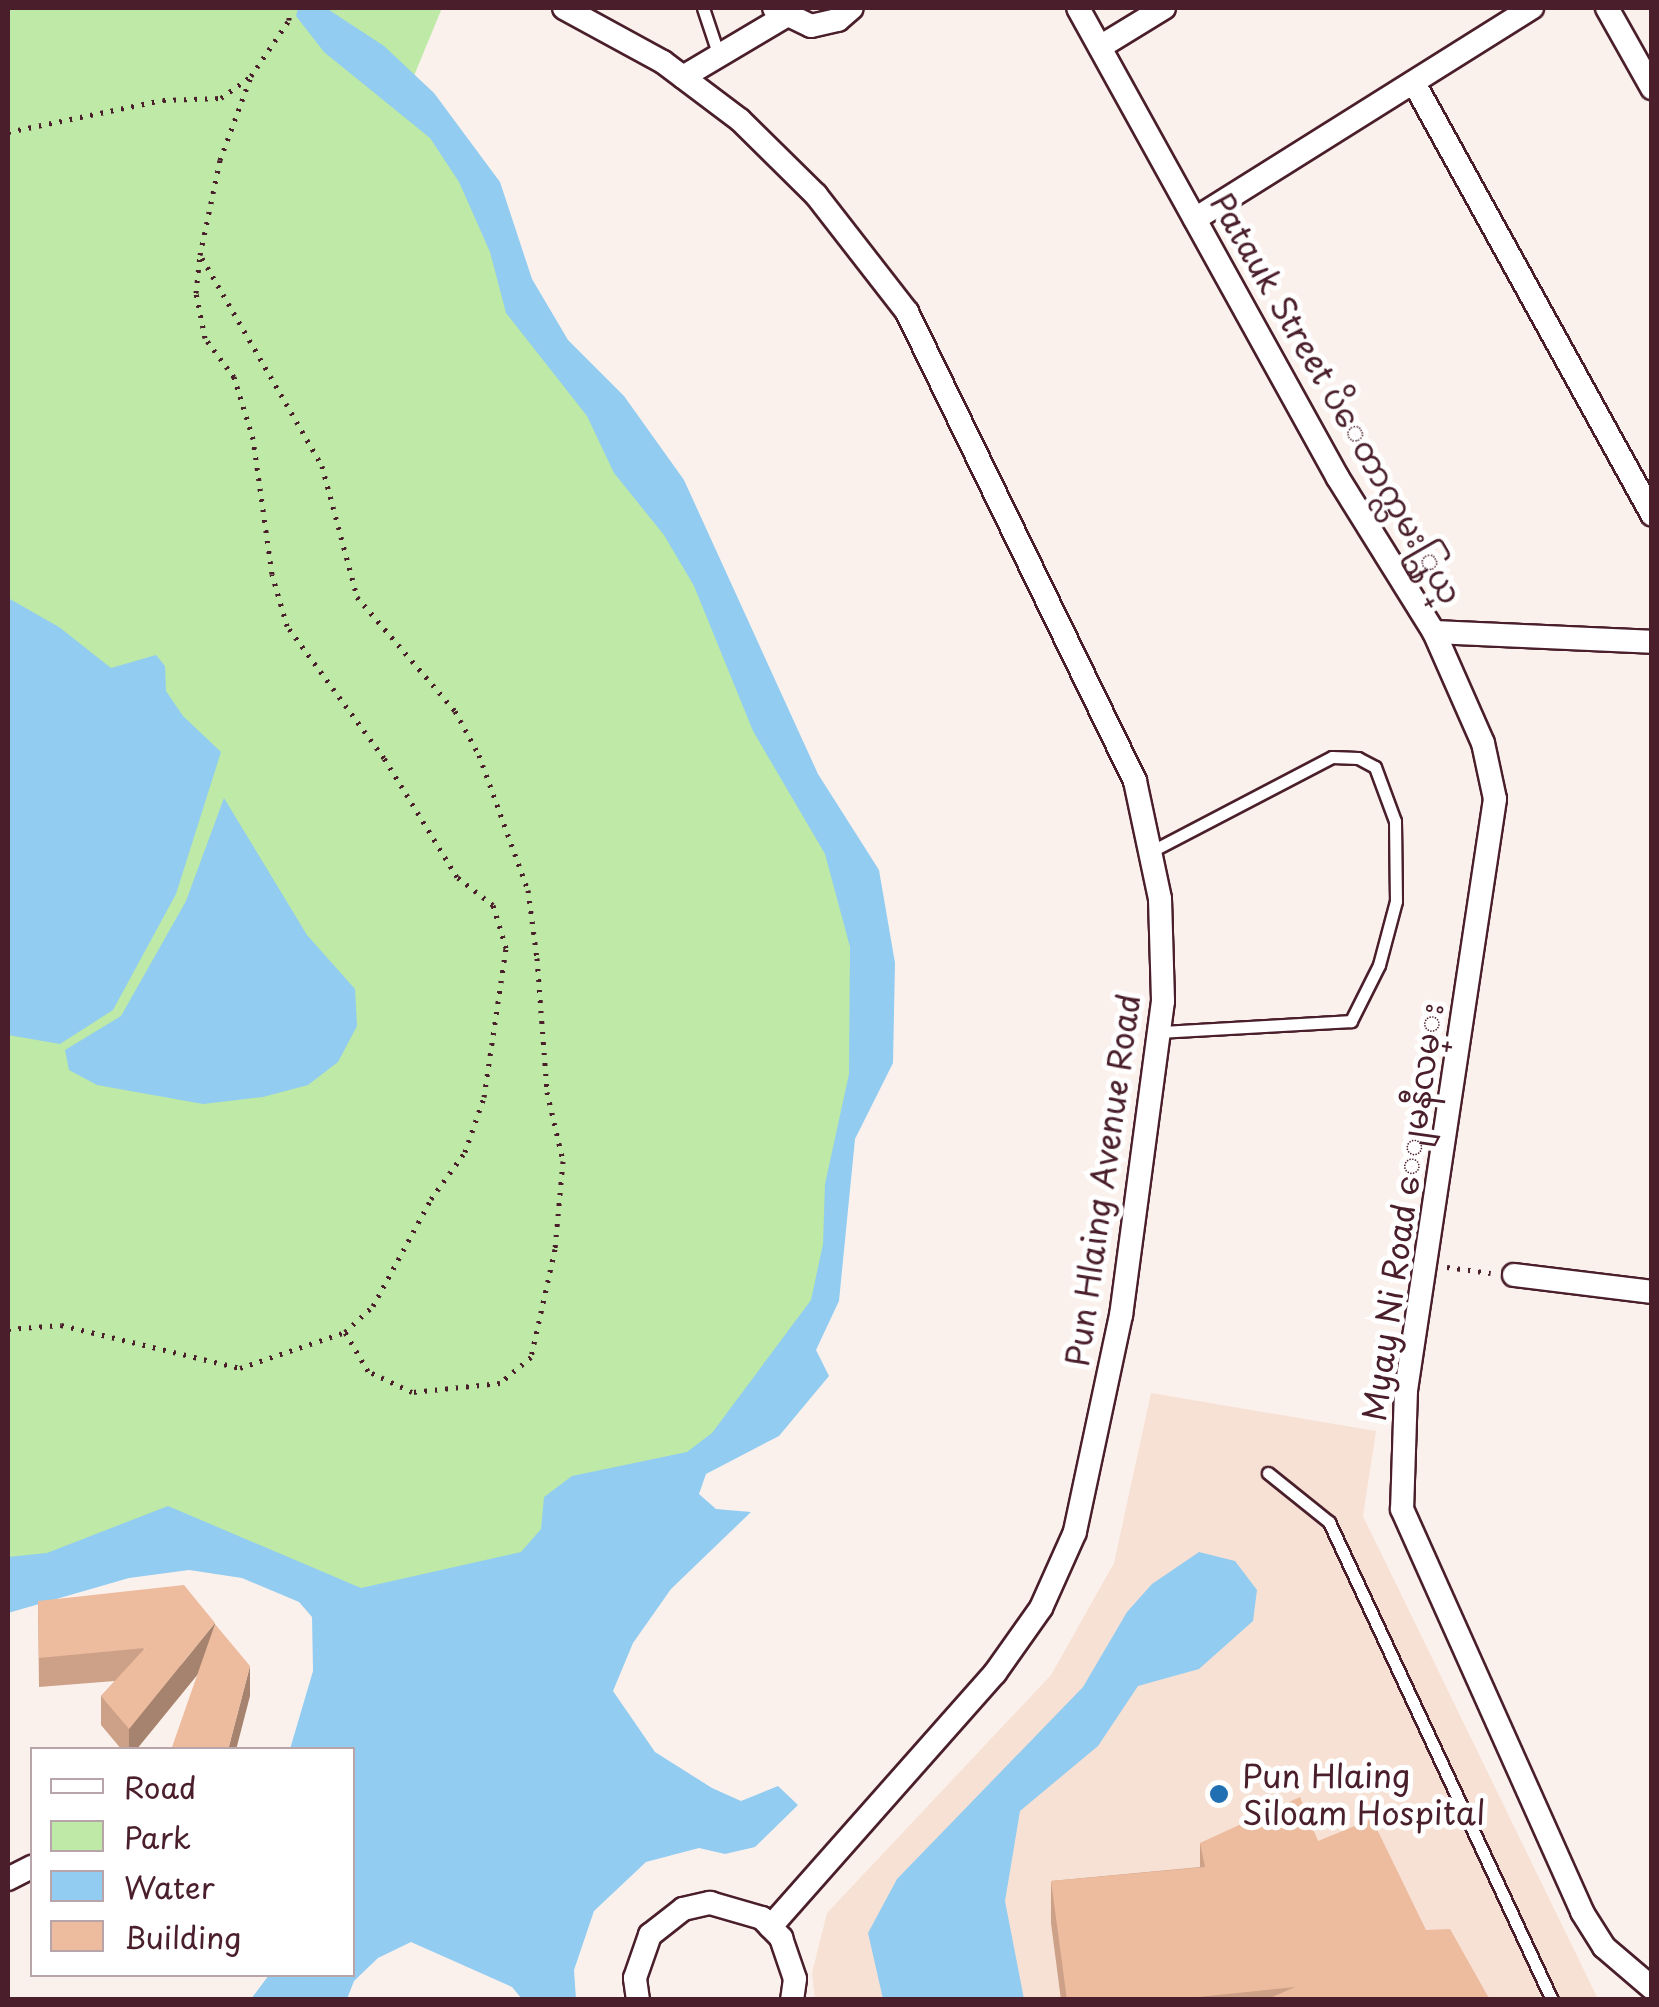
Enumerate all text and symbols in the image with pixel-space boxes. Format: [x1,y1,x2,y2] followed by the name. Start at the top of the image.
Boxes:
[1203,185,1471,611] street label: Patauk Street ပိေတာက္လမး္သြယ္
[1057,992,1147,1368] street label: Pun Hlaing Avenue Road
[1354,1000,1450,1424] street label: Myay Ni Road ေျမနီလမ္း
[30,1747,355,1977] legend
[1242,1757,1485,1832] place label: Pun Hlaing Siloam Hospital
[124,1764,197,1809] text: Road
[1206,1781,1232,1807] marker: Pun Hlaing Siloam Hospital
[124,1814,191,1859] text: Park
[124,1864,215,1909] text: Water
[124,1914,241,1959] text: Building

